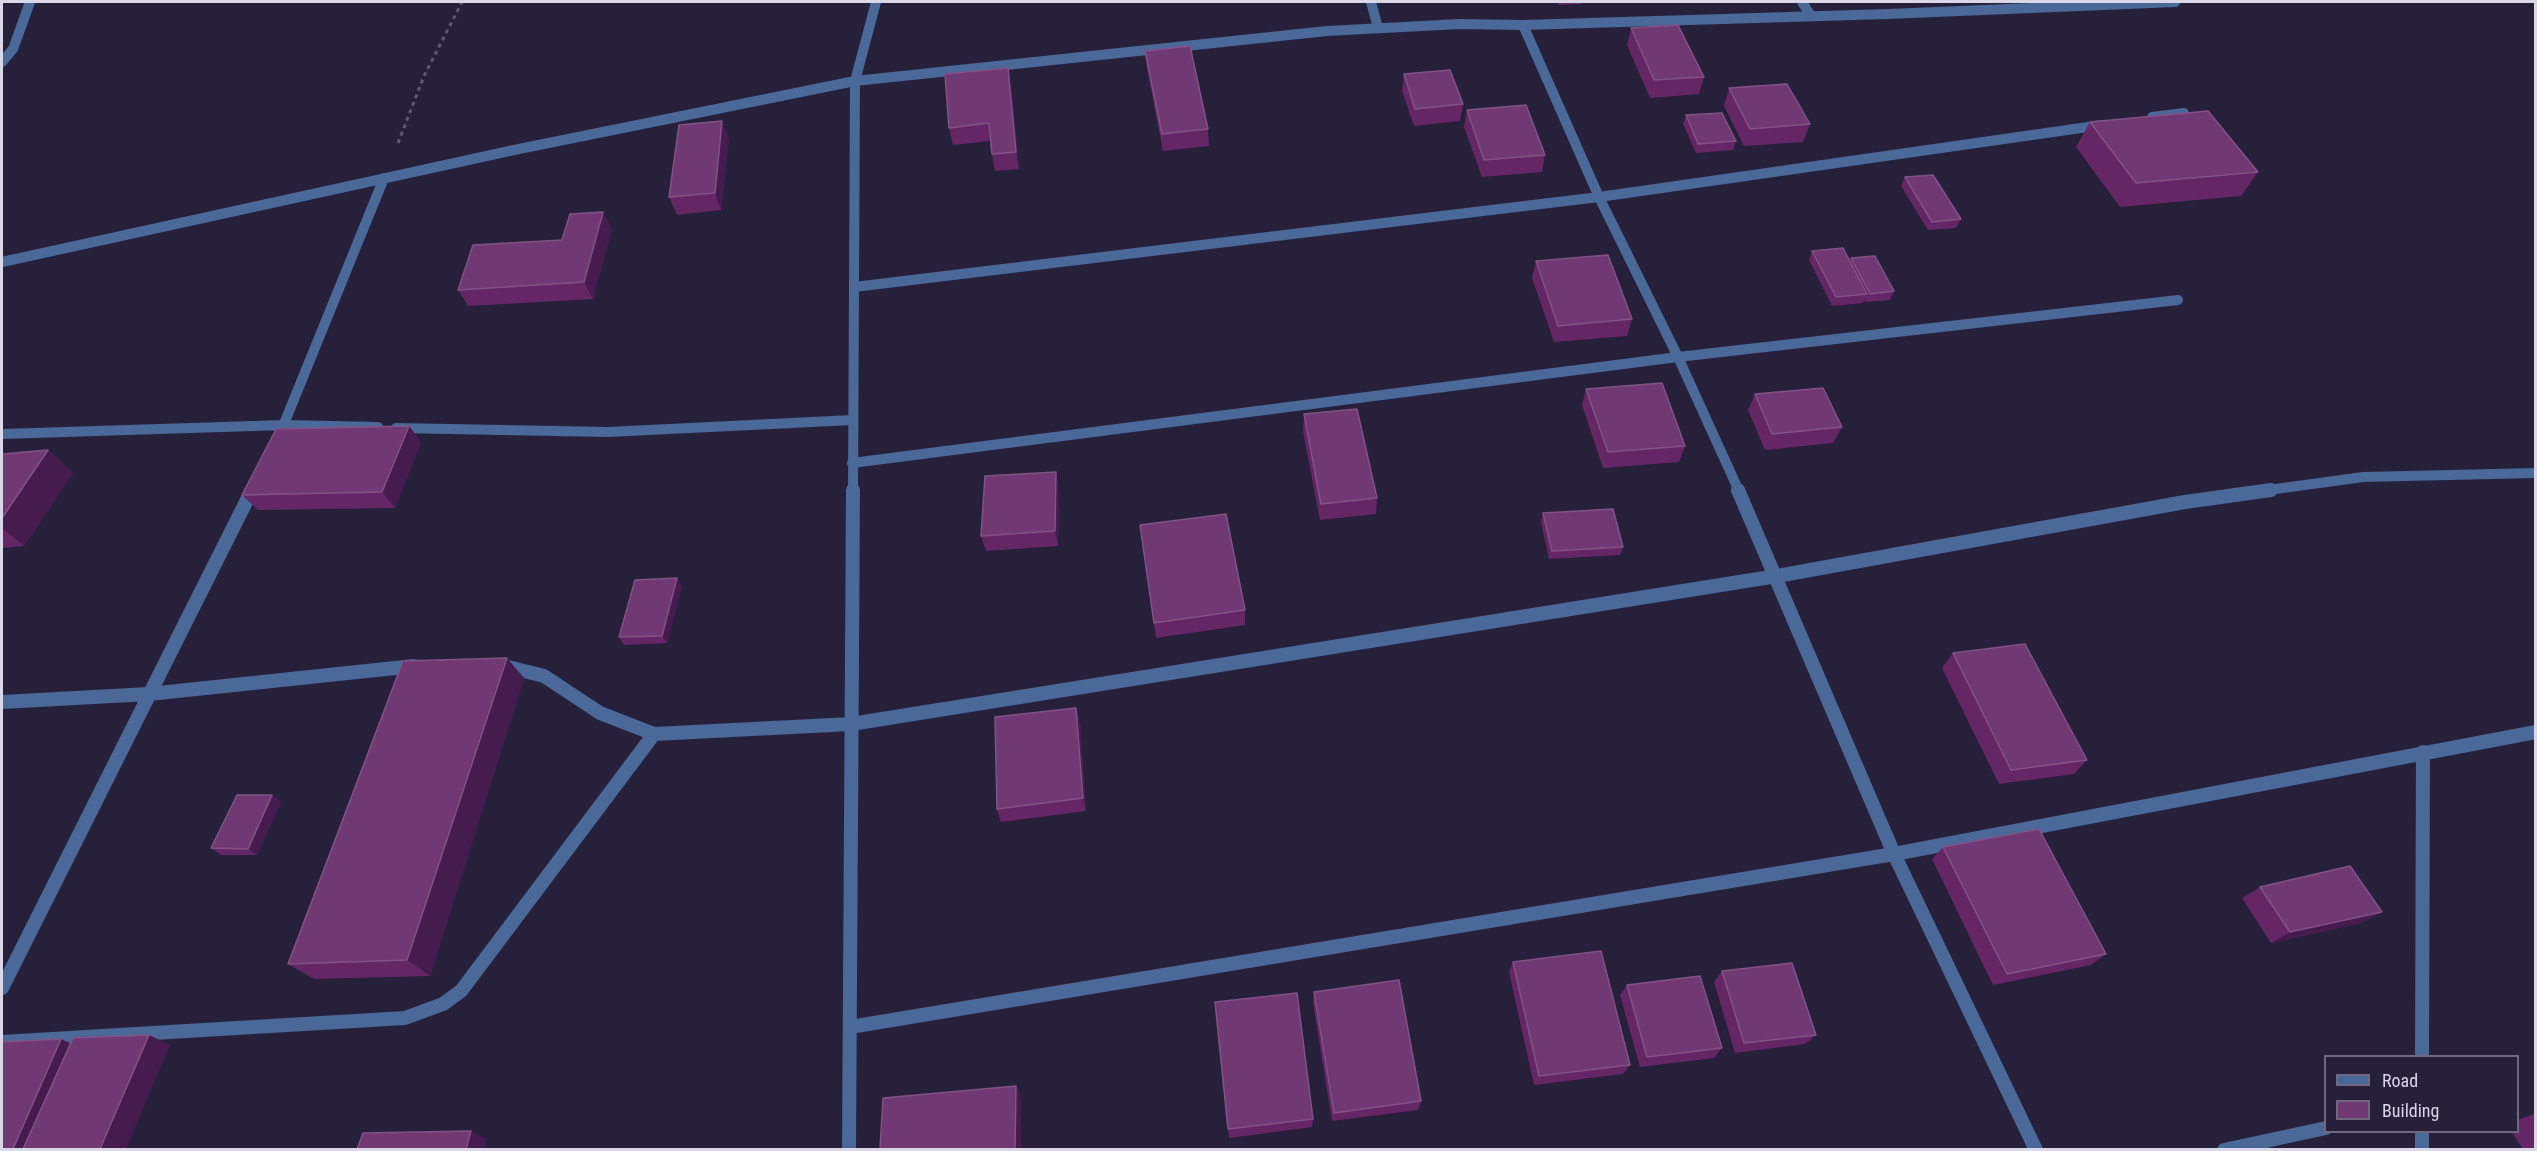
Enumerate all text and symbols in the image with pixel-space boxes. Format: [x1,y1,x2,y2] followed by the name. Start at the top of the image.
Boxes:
[2324,1055,2519,1133] legend
[2382,1070,2418,1091] text: Road
[2382,1100,2439,1121] text: Building

